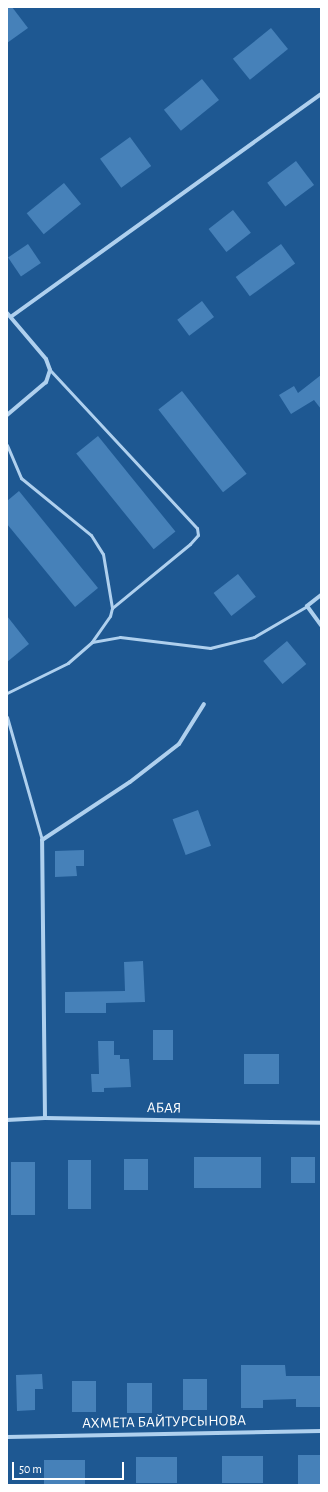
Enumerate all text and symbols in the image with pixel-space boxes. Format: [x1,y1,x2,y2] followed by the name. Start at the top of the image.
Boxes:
[147,1099,181,1117] street label: АБАЯ
[82,1412,246,1432] street label: АХМЕТА БАЙТУРСЫНОВА
[14,1454,126,1480] scale bar
[19,1463,42,1475] text: 50 m

